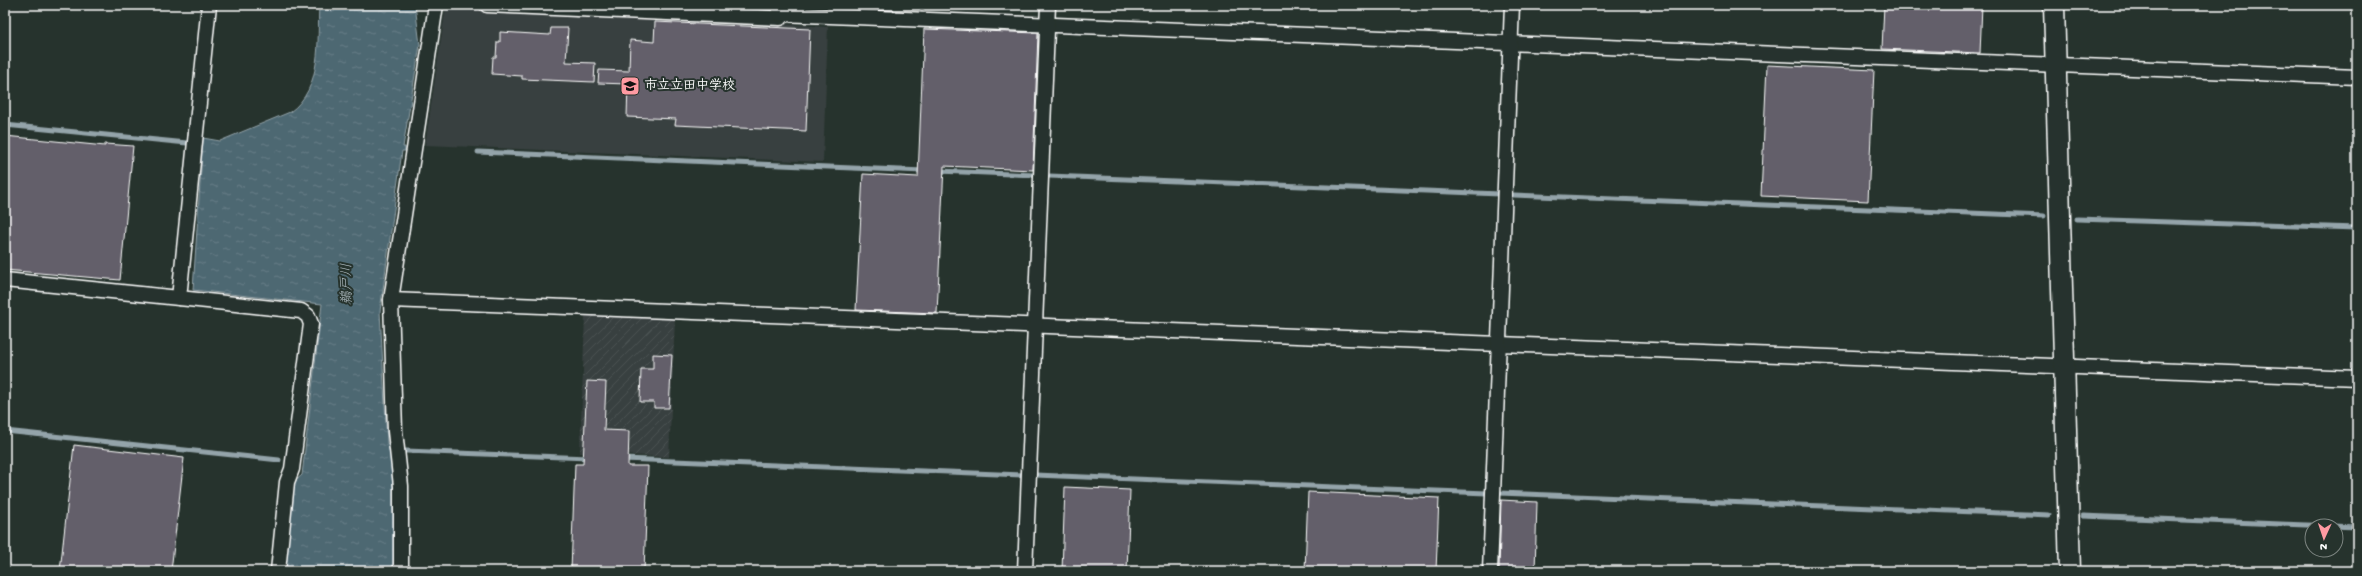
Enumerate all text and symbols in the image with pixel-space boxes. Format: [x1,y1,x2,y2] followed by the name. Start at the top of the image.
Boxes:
[619,75,641,97] school or university icon: 市立立田中学校
[644,78,735,94] place label: 市立立田中学校
[338,263,357,305] water label: 鵜戸川
[2304,518,2344,558] north arrow
[2320,540,2327,552] text: N

